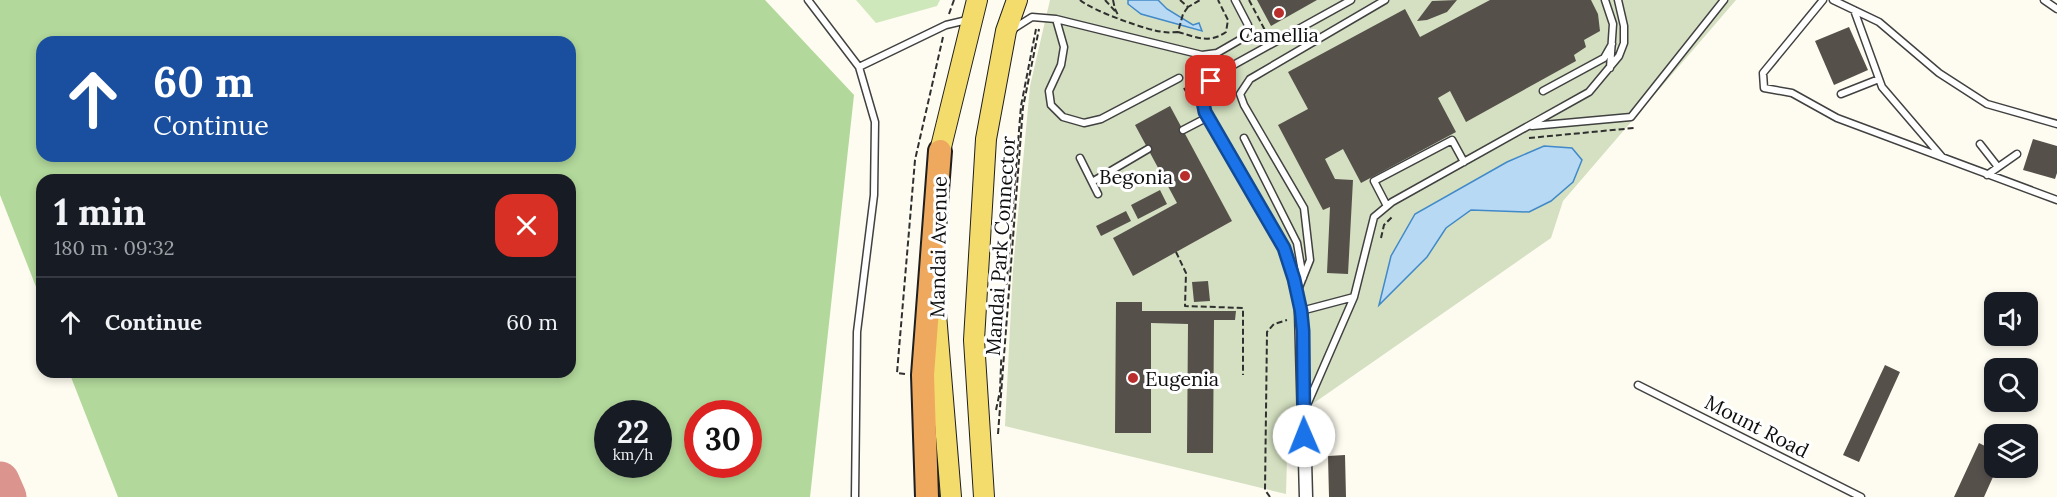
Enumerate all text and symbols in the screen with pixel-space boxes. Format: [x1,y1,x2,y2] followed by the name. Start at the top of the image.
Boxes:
[1272,6,1286,20] marker: Camellia
[1239,22,1319,47] place label: Camellia
[153,55,254,109] text: 60 m
[1185,55,1236,106] pin
[54,60,132,138] icon: ahead
[1194,64,1227,97] icon: arrive
[153,108,269,142] text: Continue
[980,135,1020,357] street label: Mandai Park Connector
[1099,164,1173,189] place label: Begonia
[1178,169,1192,183] marker: Begonia
[924,176,952,318] street label: Mandai Avenue
[54,189,146,235] text: 1 min
[495,194,558,257] button: close
[54,235,174,260] text: 180 m · 09:32
[1984,292,2038,478] map controls
[1984,292,2038,346] button: sound
[54,306,87,339] icon: ahead
[105,308,202,336] text: Continue
[506,308,558,336] text: 60 m
[1984,358,2038,412] button: search
[1145,366,1219,391] place label: Eugenia
[1126,371,1140,385] marker: Eugenia
[1701,389,1813,463] street label: Mount Road
[684,400,762,478] speed limit sign: 30
[1272,404,1336,468] position arrow
[617,413,649,451] text: 22
[1984,424,2038,478] button: layers
[613,445,653,464] text: km/h

